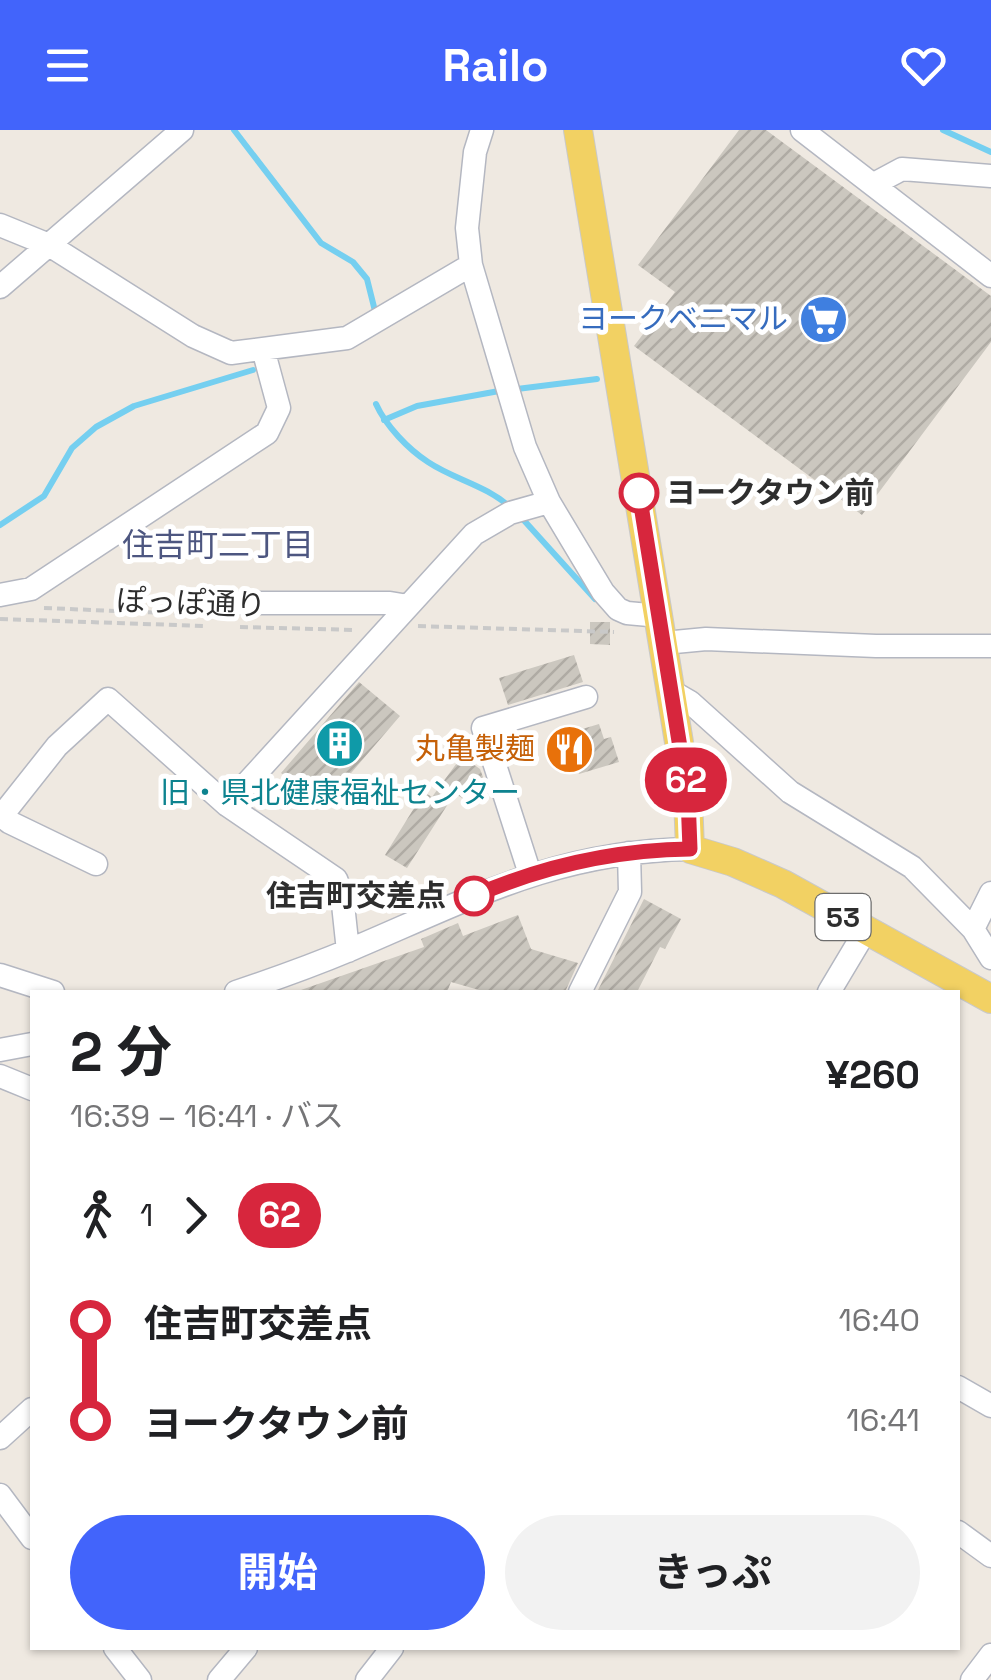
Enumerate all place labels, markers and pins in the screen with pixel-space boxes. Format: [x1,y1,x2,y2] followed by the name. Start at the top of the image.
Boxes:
[797,293,849,345] supermarket icon: ヨークベニマル
[578,299,788,338] place label: ヨークベニマル
[666,473,875,512] place label: ヨークタウン前
[620,474,658,512] marker: ヨークタウン前
[314,718,366,770] building icon: 旧・県北健康福祉センター
[544,723,596,775] restaurant icon: 丸亀製麺
[415,729,535,768] place label: 丸亀製麺
[160,773,520,812] place label: 旧・県北健康福祉センター
[266,876,446,915] place label: 住吉町交差点
[455,877,493,915] marker: 住吉町交差点

